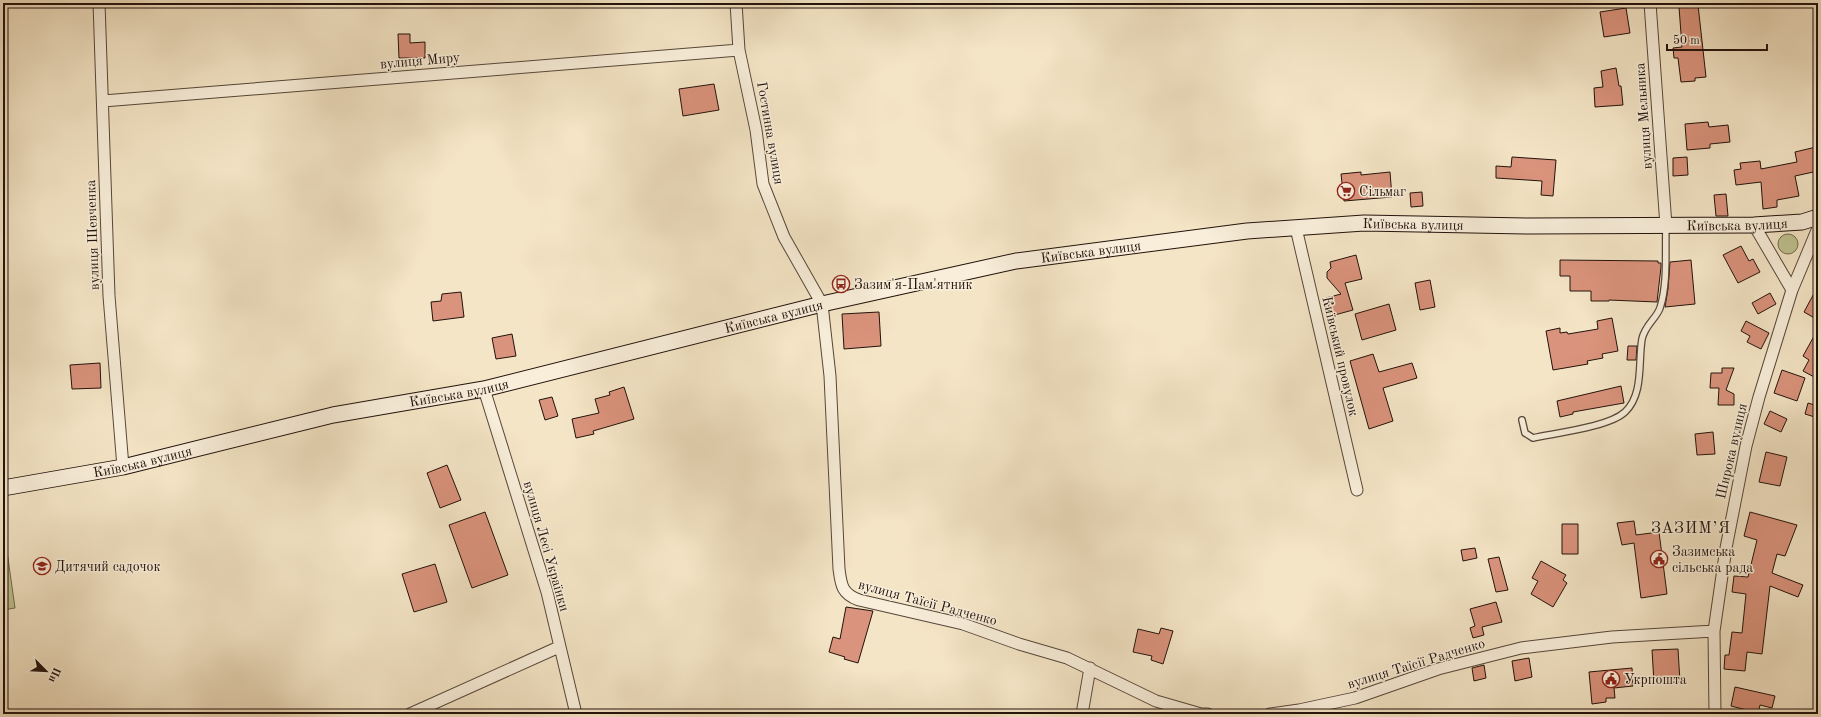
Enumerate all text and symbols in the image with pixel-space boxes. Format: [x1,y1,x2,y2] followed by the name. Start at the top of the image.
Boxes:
[1667,26,1767,52] scale bar
[1673,34,1700,47] text: 50 m
[379,50,461,71] street label: вулиця Миру
[1633,62,1655,170] street label: вулиця Мельника
[754,81,786,186] street label: Гостинна вулиця
[84,179,102,290] street label: вулиця Шевченка
[1336,181,1356,201] supermarket icon: Сільмаг
[1359,185,1406,199] place label: Сільмаг
[1362,217,1464,233] street label: Київська вулиця
[1687,217,1788,233] street label: Київська вулиця
[1040,239,1142,266] street label: Київська вулиця
[831,274,851,294] bus stop icon: Зазим'я-Пам'ятник
[854,278,973,292] place label: Зазим'я-Пам'ятник
[1319,295,1361,418] street label: Київський провулок
[723,298,825,336] street label: Київська вулиця
[408,377,510,410] street label: Київська вулиця
[1714,402,1750,501] street label: Широка вулиця
[92,444,194,480] street label: Київська вулиця
[521,480,571,613] street label: вулиця Лесі Українки
[1651,521,1731,537] district label: ЗАЗИМ’Я
[1672,545,1753,575] place label: Зазимська сільська рада
[1649,549,1669,569] public building icon: Зазимська сільська рада
[32,556,52,576] school or university icon: Дитячий садочок
[55,560,161,574] place label: Дитячий садочок
[857,578,999,628] street label: вулиця Таїсії Радченко
[1346,636,1487,692] street label: вулиця Таїсії Радченко
[26,651,66,691] north arrow
[46,665,62,684] text: Пн
[1601,669,1621,689] public building icon: Укрпошта
[1624,673,1687,687] place label: Укрпошта

